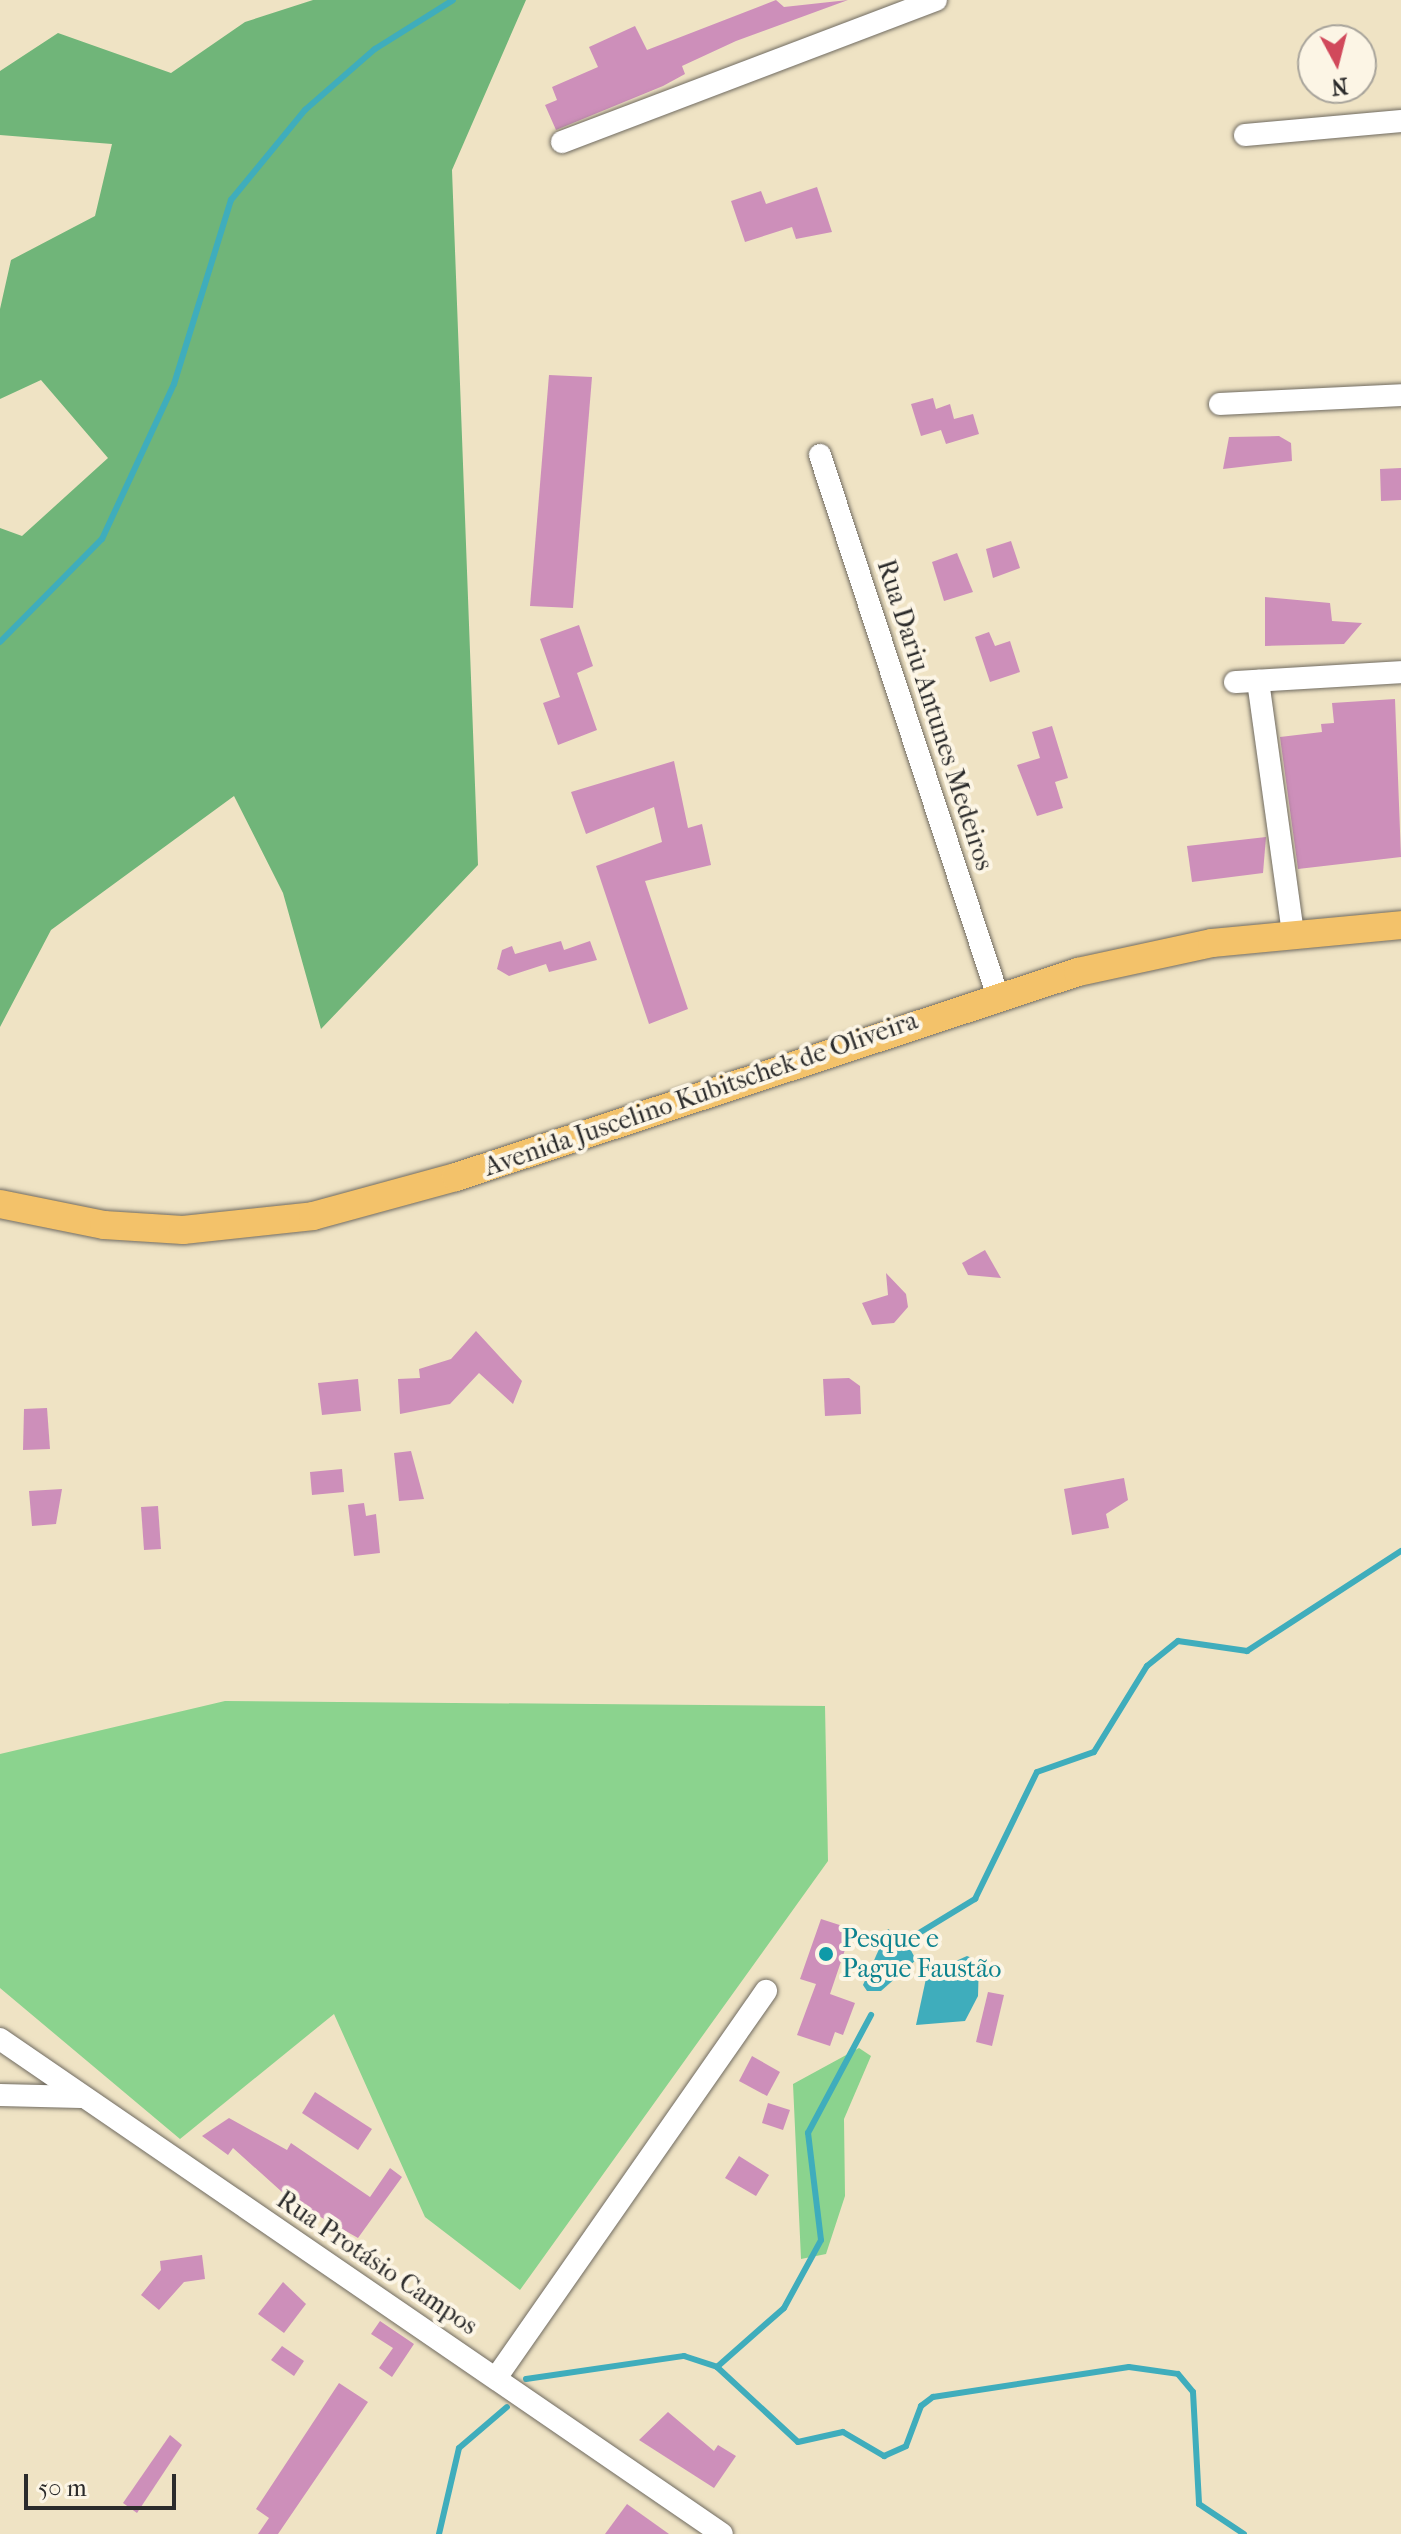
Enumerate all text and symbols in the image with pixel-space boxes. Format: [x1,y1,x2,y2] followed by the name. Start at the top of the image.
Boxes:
[1297,24,1377,104] north arrow
[1330,72,1350,100] text: N
[870,556,1000,874] street label: Rua Dariu Antunes Medeiros
[480,1005,922,1183] street label: Avenida Juscelino Kubitschek de Oliveira
[842,1923,1001,1984] place label: Pesque e Pague Faustão
[817,1945,835,1963] marker: Pesque e Pague Faustão
[271,2184,483,2342] street label: Rua Protásio Campos
[28,2458,180,2508] scale bar
[38,2474,87,2502] text: 50 m

